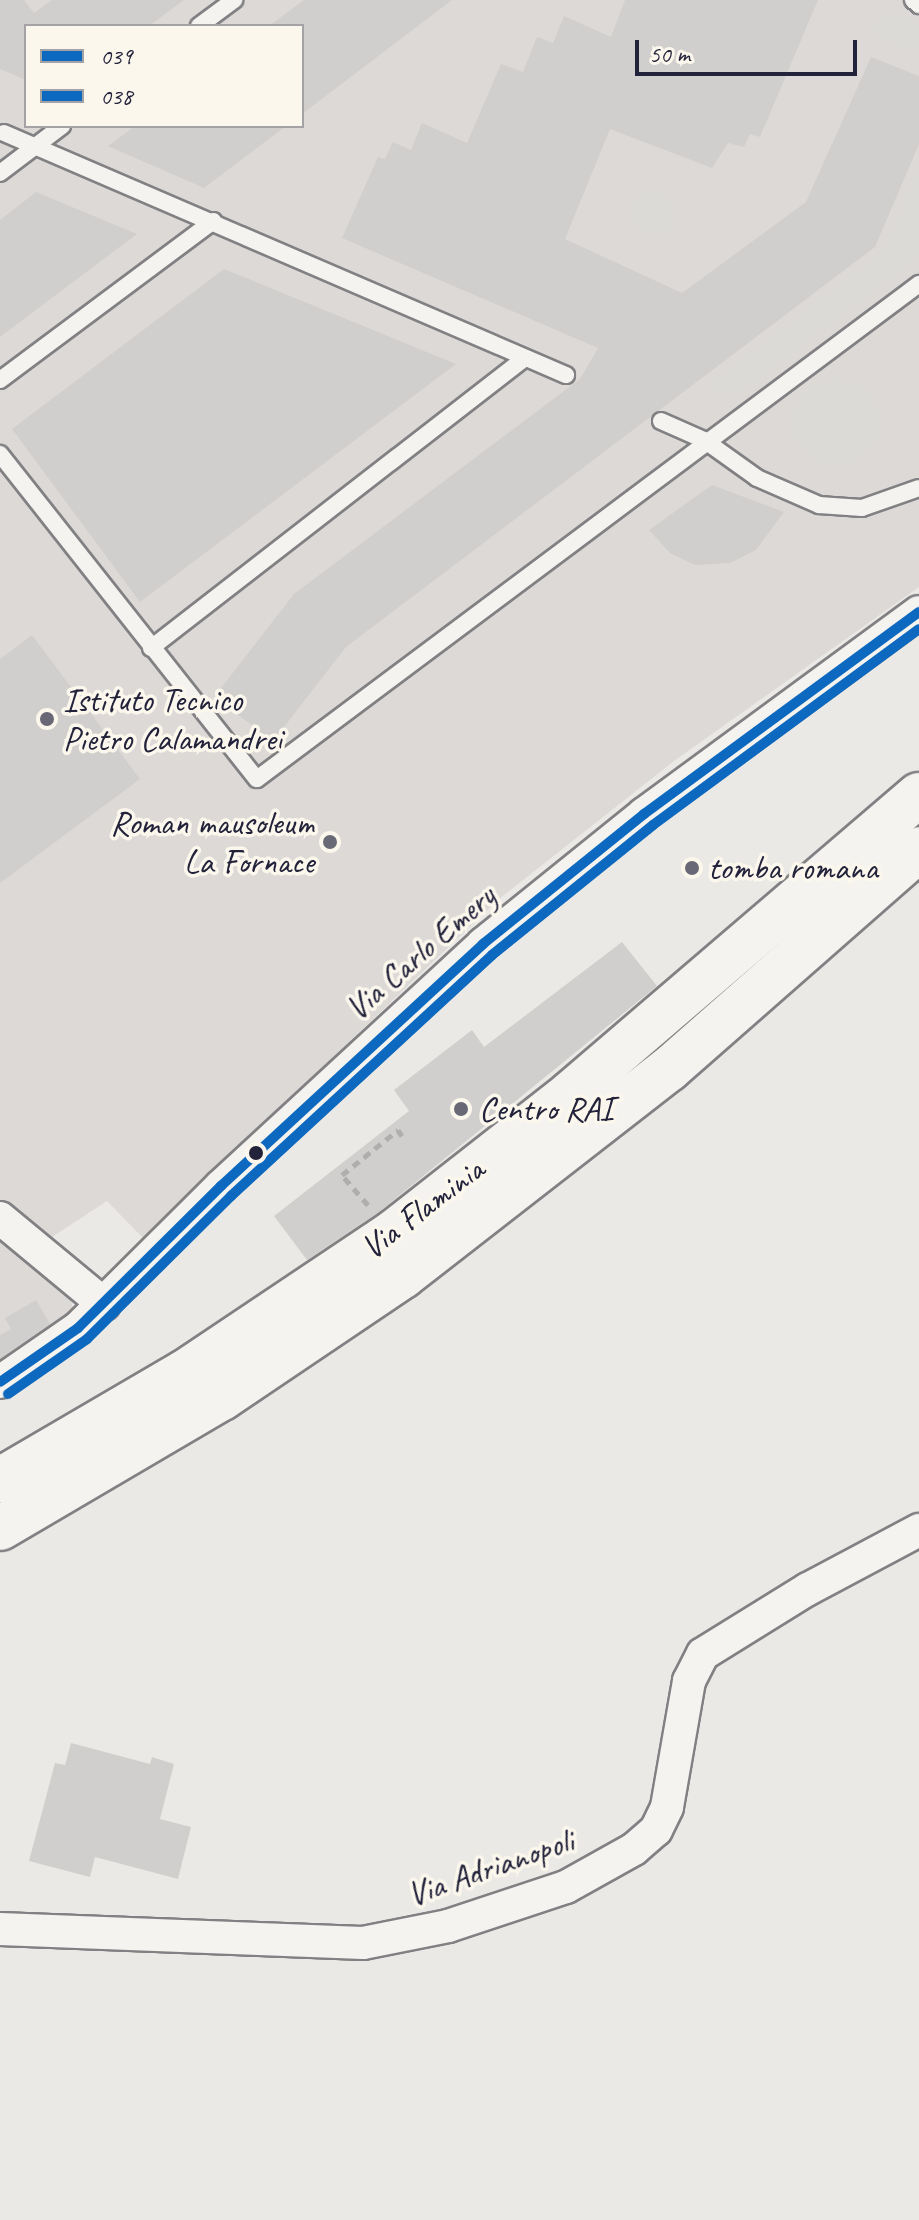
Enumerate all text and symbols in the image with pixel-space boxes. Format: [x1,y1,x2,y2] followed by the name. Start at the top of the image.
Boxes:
[24,24,304,128] legend
[639,24,861,74] scale bar
[649,39,690,69] text: 50 m
[100,41,132,71] text: 039
[100,81,132,111] text: 038
[63,679,284,758] place label: Istituto Tecnico Pietro Calamandrei
[38,710,56,728] marker: Istituto Tecnico Pietro Calamandrei
[109,802,314,882] place label: Roman mausoleum La Fornace
[321,833,339,851] marker: Roman mausoleum La Fornace
[708,848,877,888] place label: tomba romana
[683,859,701,877] marker: tomba romana
[336,876,504,1028] street label: Via Carlo Emery
[479,1089,613,1129] place label: Centro RAI
[450,1098,472,1120] marker: Centro RAI
[248,1145,264,1161] unlabelled marker
[352,1148,492,1268] street label: Via Flaminia
[402,1820,578,1914] street label: Via Adrianopoli

